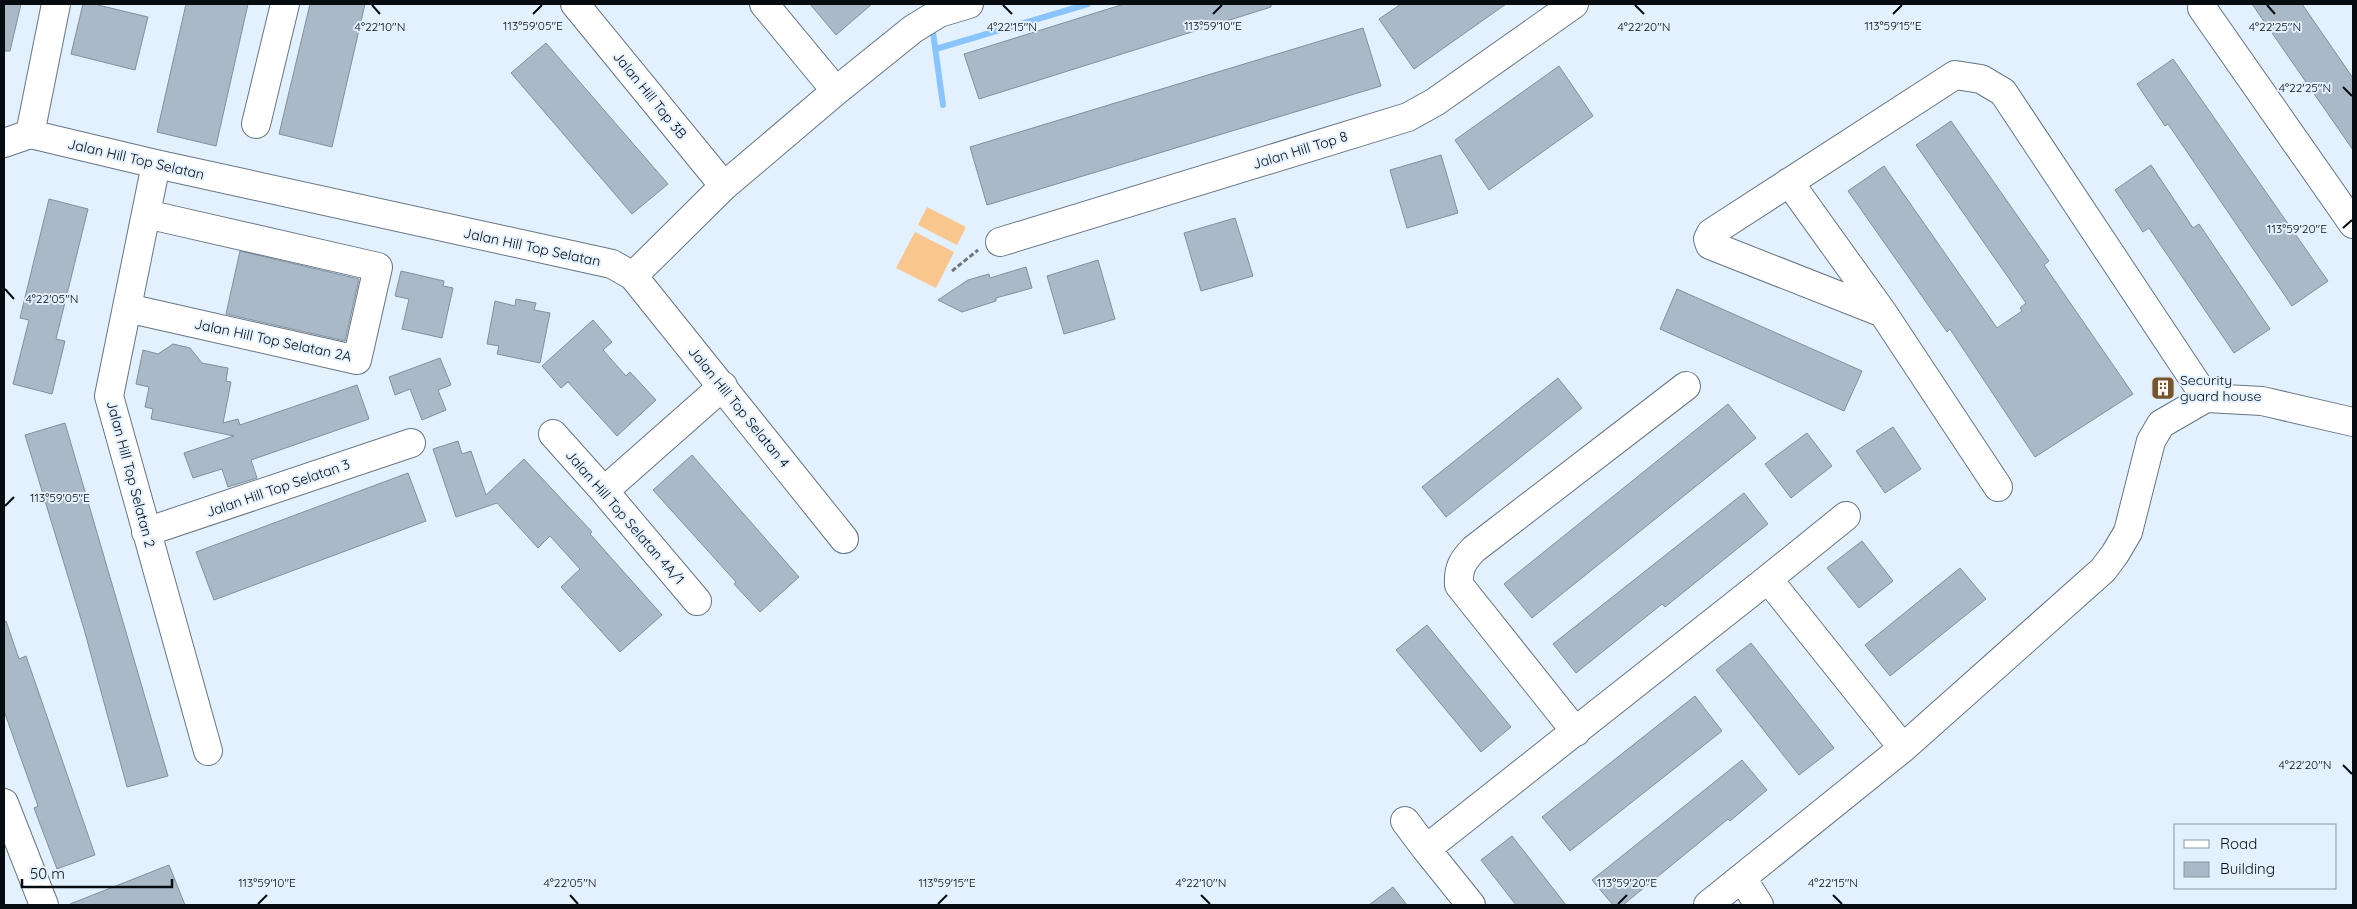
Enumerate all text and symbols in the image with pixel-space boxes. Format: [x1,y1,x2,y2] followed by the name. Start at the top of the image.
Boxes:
[503,18,563,33] text: 113°59'05"E
[1184,18,1242,33] text: 113°59'10"E
[1864,18,1922,33] text: 113°59'15"E
[355,19,405,34] text: 4°22'10"N
[987,19,1037,34] text: 4°22'15"N
[1617,19,1671,34] text: 4°22'20"N
[2249,19,2301,34] text: 4°22'25"N
[609,48,691,142] street label: Jalan Hill Top 3B
[2279,80,2331,95] text: 4°22'25"N
[1250,127,1350,173] street label: Jalan Hill Top 8
[66,135,206,183] street label: Jalan Hill Top Selatan
[2267,221,2327,236] text: 113°59'20"E
[462,224,602,270] street label: Jalan Hill Top Selatan
[26,291,78,306] text: 4°22'05"N
[193,315,353,365] street label: Jalan Hill Top Selatan 2A
[684,343,794,471] street label: Jalan Hill Top Selatan 4
[2180,371,2261,405] place label: Security guard house
[2150,375,2176,401] building icon: Security guard house
[103,399,159,550] street label: Jalan Hill Top Selatan 2
[562,446,688,588] street label: Jalan Hill Top Selatan 4A/1
[204,455,352,521] street label: Jalan Hill Top Selatan 3
[30,490,90,505] text: 113°59'05"E
[2278,757,2332,772] text: 4°22'20"N
[2174,824,2337,889] legend
[2220,834,2257,853] text: Road
[22,856,172,888] scale bar
[2220,859,2275,878] text: Building
[30,864,65,883] text: 50 m
[238,875,296,890] text: 113°59'10"E
[544,875,596,890] text: 4°22'05"N
[918,875,976,890] text: 113°59'15"E
[1176,875,1226,890] text: 4°22'10"N
[1597,875,1657,890] text: 113°59'20"E
[1808,875,1858,890] text: 4°22'15"N

